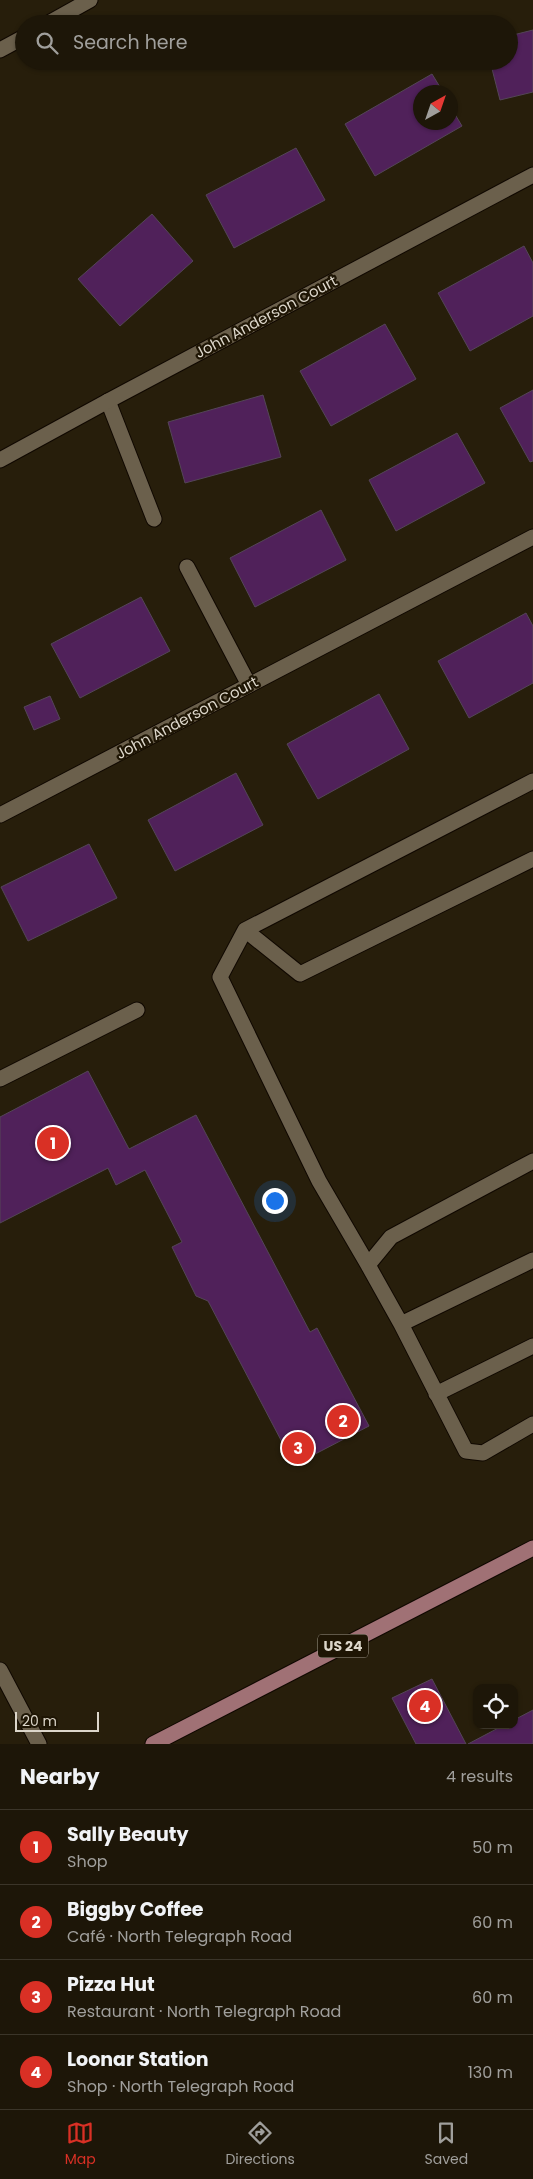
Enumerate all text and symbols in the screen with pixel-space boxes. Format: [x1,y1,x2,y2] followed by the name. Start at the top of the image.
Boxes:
[15,15,518,70] search box
[33,29,61,57] icon: search
[73,29,187,56] text: Search here
[413,85,458,130] north arrow
[191,270,341,363] street label: John Anderson Court
[112,671,262,764] street label: John Anderson Court
[37,1124,69,1162] pin: 1
[262,1188,288,1214] your location
[327,1402,359,1440] pin: 2
[282,1429,314,1467] pin: 3
[318,1634,368,1658] road number: US 24
[473,1684,518,1729] map controls
[473,1684,518,1729] button: locate
[409,1687,441,1725] pin: 4
[15,1709,99,1732] scale bar
[22,1711,57,1731] text: 20 m
[20,1762,100,1791] text: Nearby
[446,1765,513,1788] text: 4 results
[67,1821,189,1848] text: Sally Beauty
[33,1836,39,1859] text: 1
[472,1836,513,1859] text: 50 m
[67,1850,108,1873] text: Shop
[67,1896,204,1923] text: Biggby Coffee
[31,1911,41,1934] text: 2
[472,1911,513,1934] text: 60 m
[67,1925,292,1948] text: Café · North Telegraph Road
[67,1971,155,1998] text: Pizza Hut
[31,1986,41,2009] text: 3
[472,1986,513,2009] text: 60 m
[67,2000,341,2023] text: Restaurant · North Telegraph Road
[67,2046,209,2073] text: Loonar Station
[31,2061,41,2084] text: 4
[468,2061,513,2084] text: 130 m
[67,2075,294,2098] text: Shop · North Telegraph Road
[65,2119,96,2170] tab: Map
[225,2119,295,2170] tab: Directions
[424,2119,468,2170] tab: Saved

